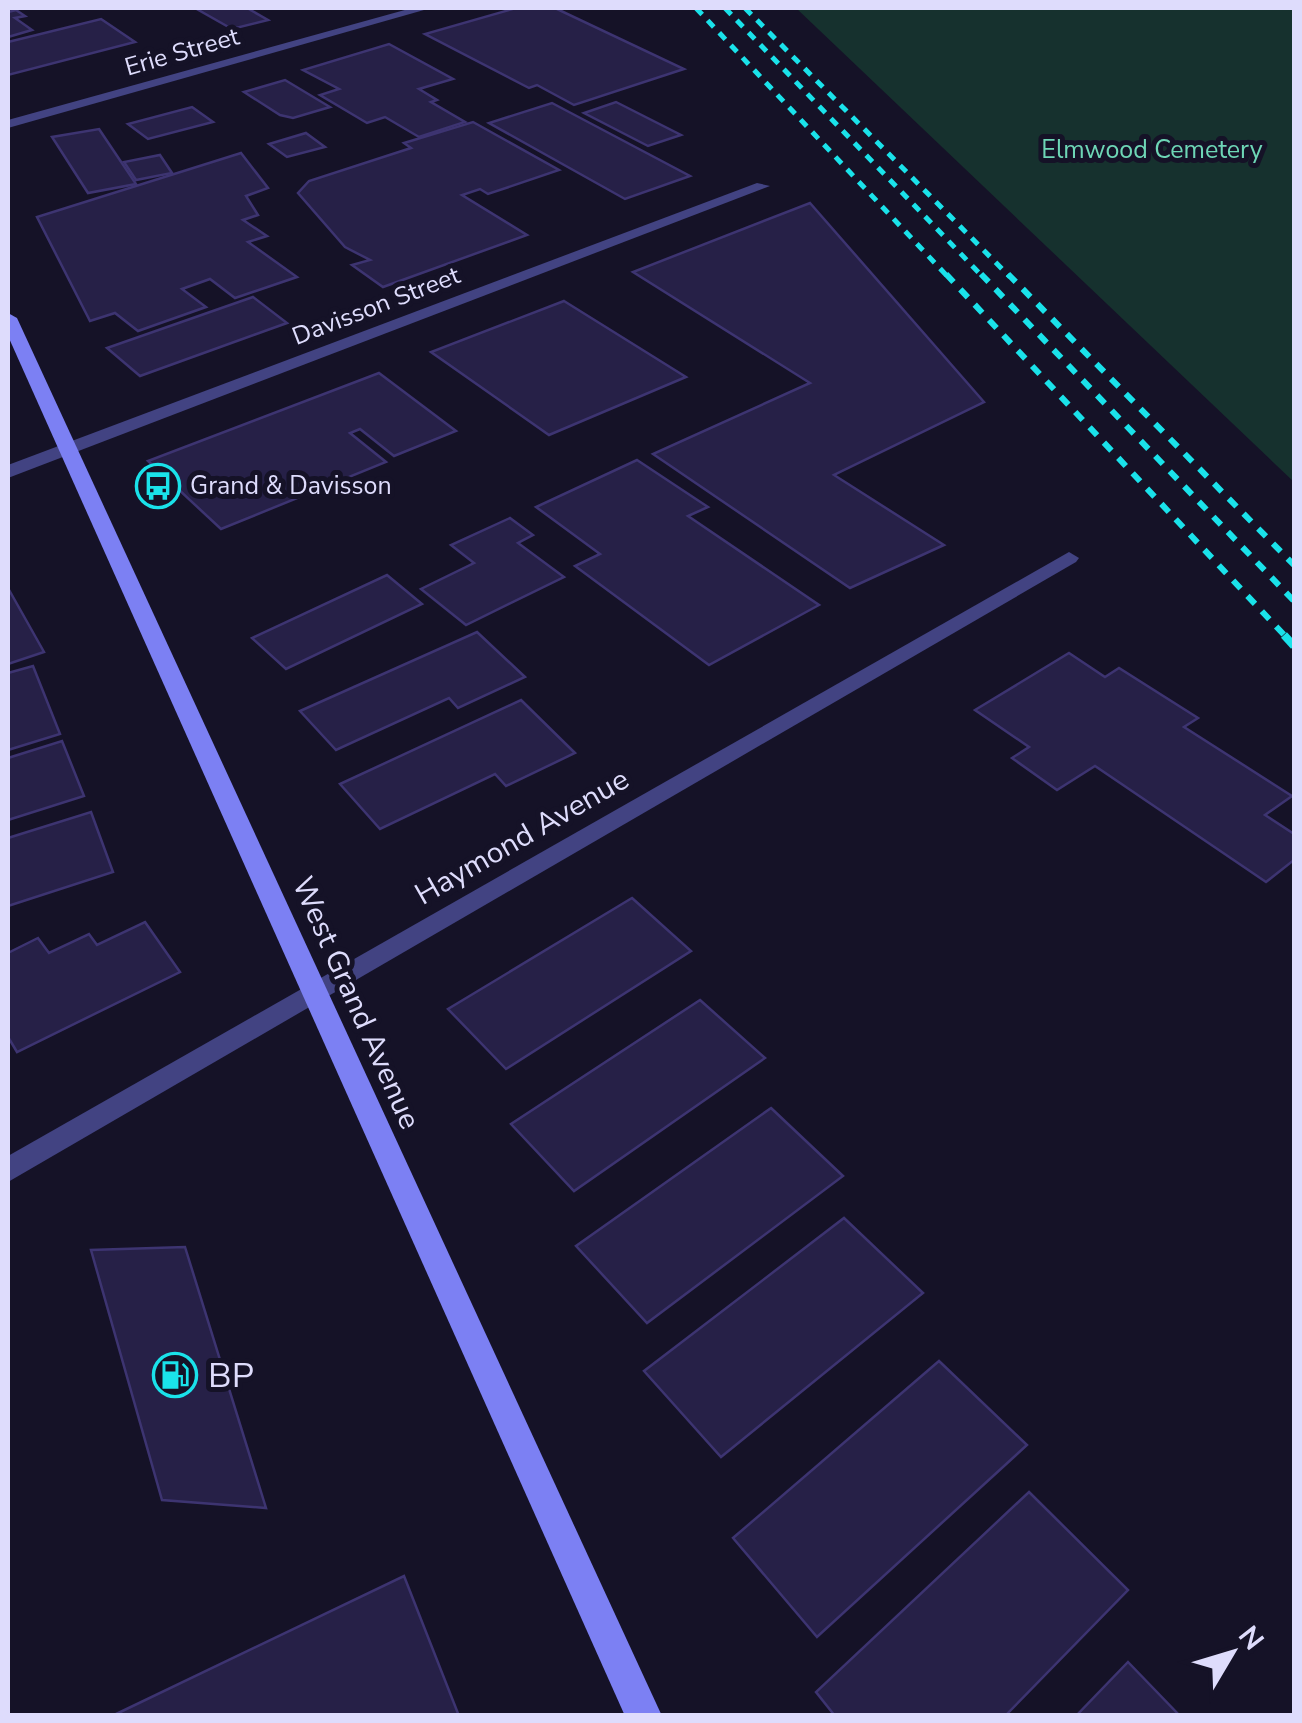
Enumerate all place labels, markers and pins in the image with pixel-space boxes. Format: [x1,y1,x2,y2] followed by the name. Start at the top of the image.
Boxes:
[135,463,181,509] bus stop icon: Grand & Davisson
[190,469,392,503] place label: Grand & Davisson
[152,1352,198,1398] fuel station icon: BP
[208,1352,254,1399] place label: BP

